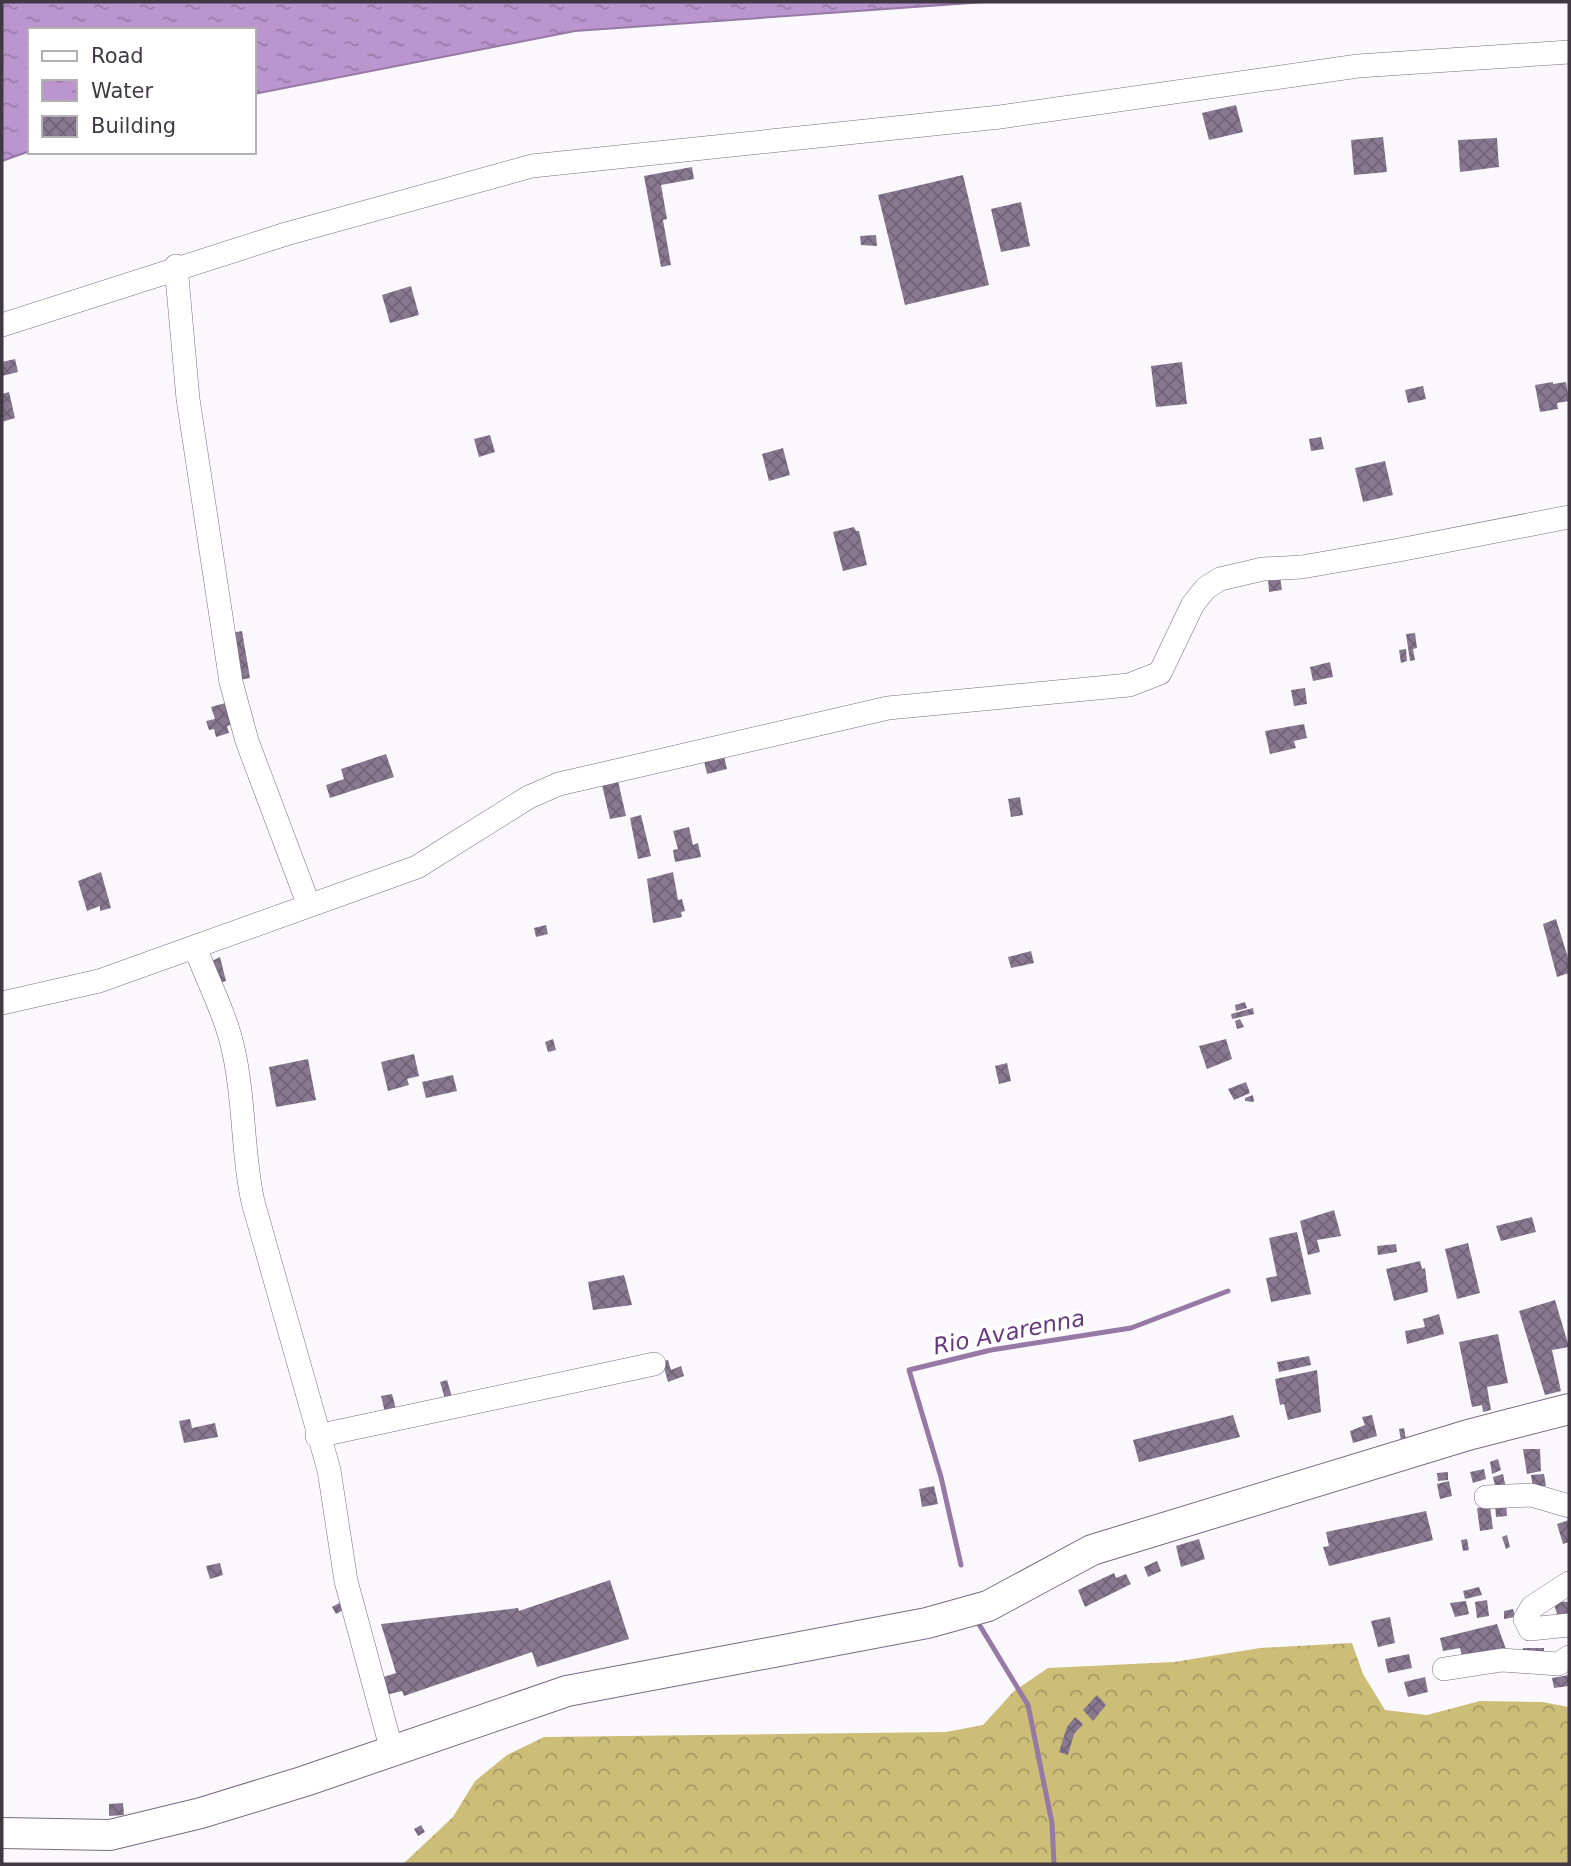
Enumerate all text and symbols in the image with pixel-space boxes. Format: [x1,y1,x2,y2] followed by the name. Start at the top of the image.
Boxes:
[28,28,256,154] legend
[91,44,144,68] text: Road
[91,79,153,103] text: Water
[91,114,176,138] text: Building
[931,1305,1087,1359] water label: Rio Avarenna

